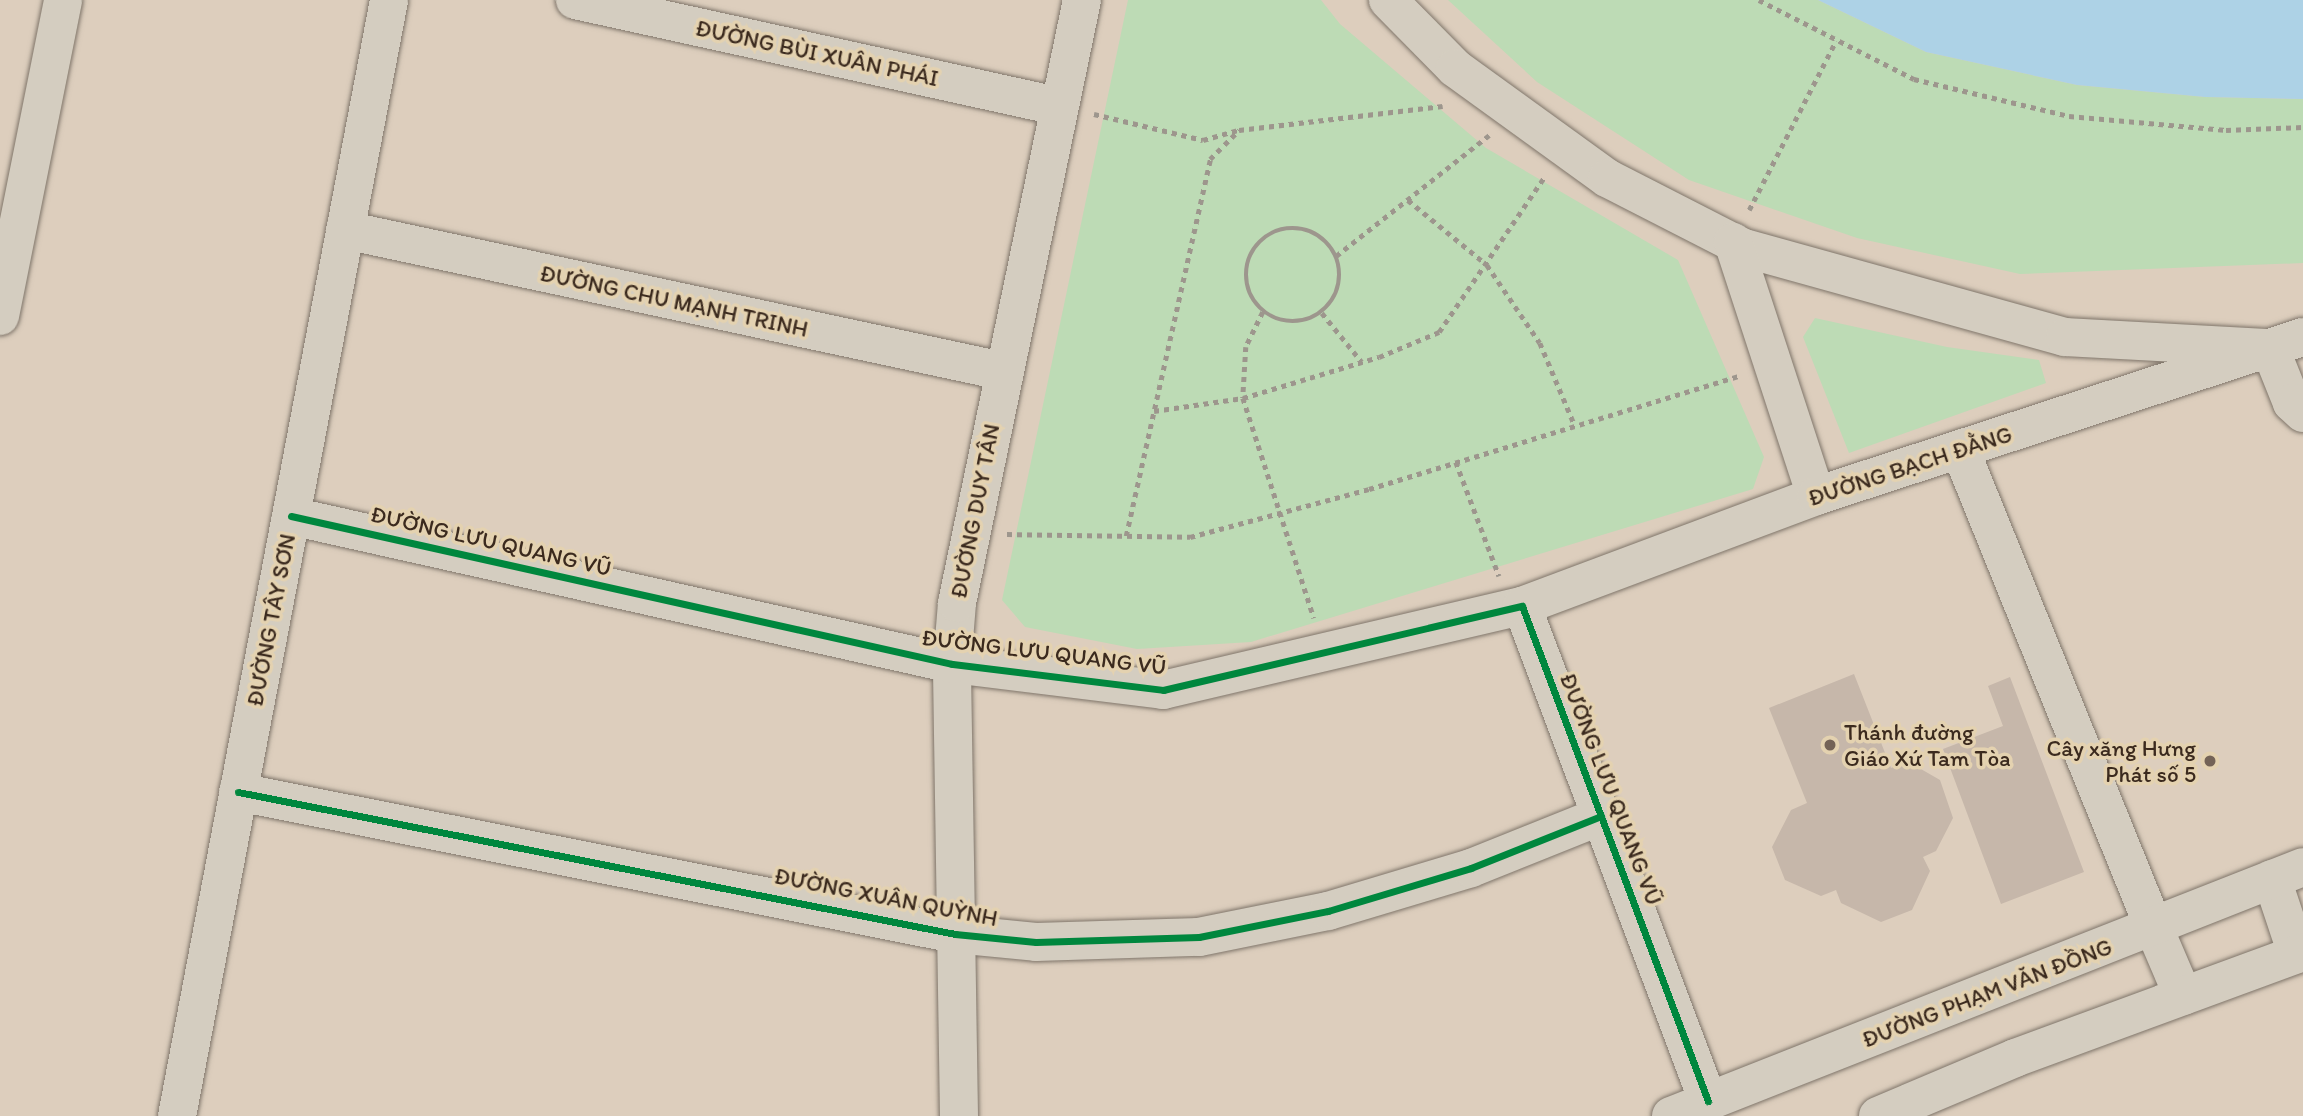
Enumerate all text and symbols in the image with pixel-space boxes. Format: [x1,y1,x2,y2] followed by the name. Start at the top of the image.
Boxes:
[693,14,941,92] street label: ĐƯỜNG BÙI XUÂN PHÁI
[537,259,811,343] street label: ĐƯỜNG CHU MẠNH TRINH
[1805,420,2015,512] street label: ĐƯỜNG BẠCH ĐẰNG
[945,422,1005,600] street label: ĐƯỜNG DUY TÂN
[368,500,614,582] street label: ĐƯỜNG LƯU QUANG VŨ
[241,531,301,709] street label: ĐƯỜNG TÂY SƠN
[920,623,1168,681] street label: ĐƯỜNG LƯU QUANG VŨ
[1554,669,1668,909] street label: ĐƯỜNG LƯU QUANG VŨ
[1844,718,2010,772] place label: Thánh đường Giáo Xứ Tam Tòa
[2047,734,2196,788] place label: Cây xăng Hưng Phát số 5
[1822,737,1838,753] marker: Thánh đường Giáo Xứ Tam Tòa
[2202,753,2218,769] marker: Cây xăng Hưng Phát số 5
[772,862,1000,932] street label: ĐƯỜNG XUÂN QUỲNH
[1859,933,2115,1053] street label: ĐƯỜNG PHẠM VĂN ĐỒNG

